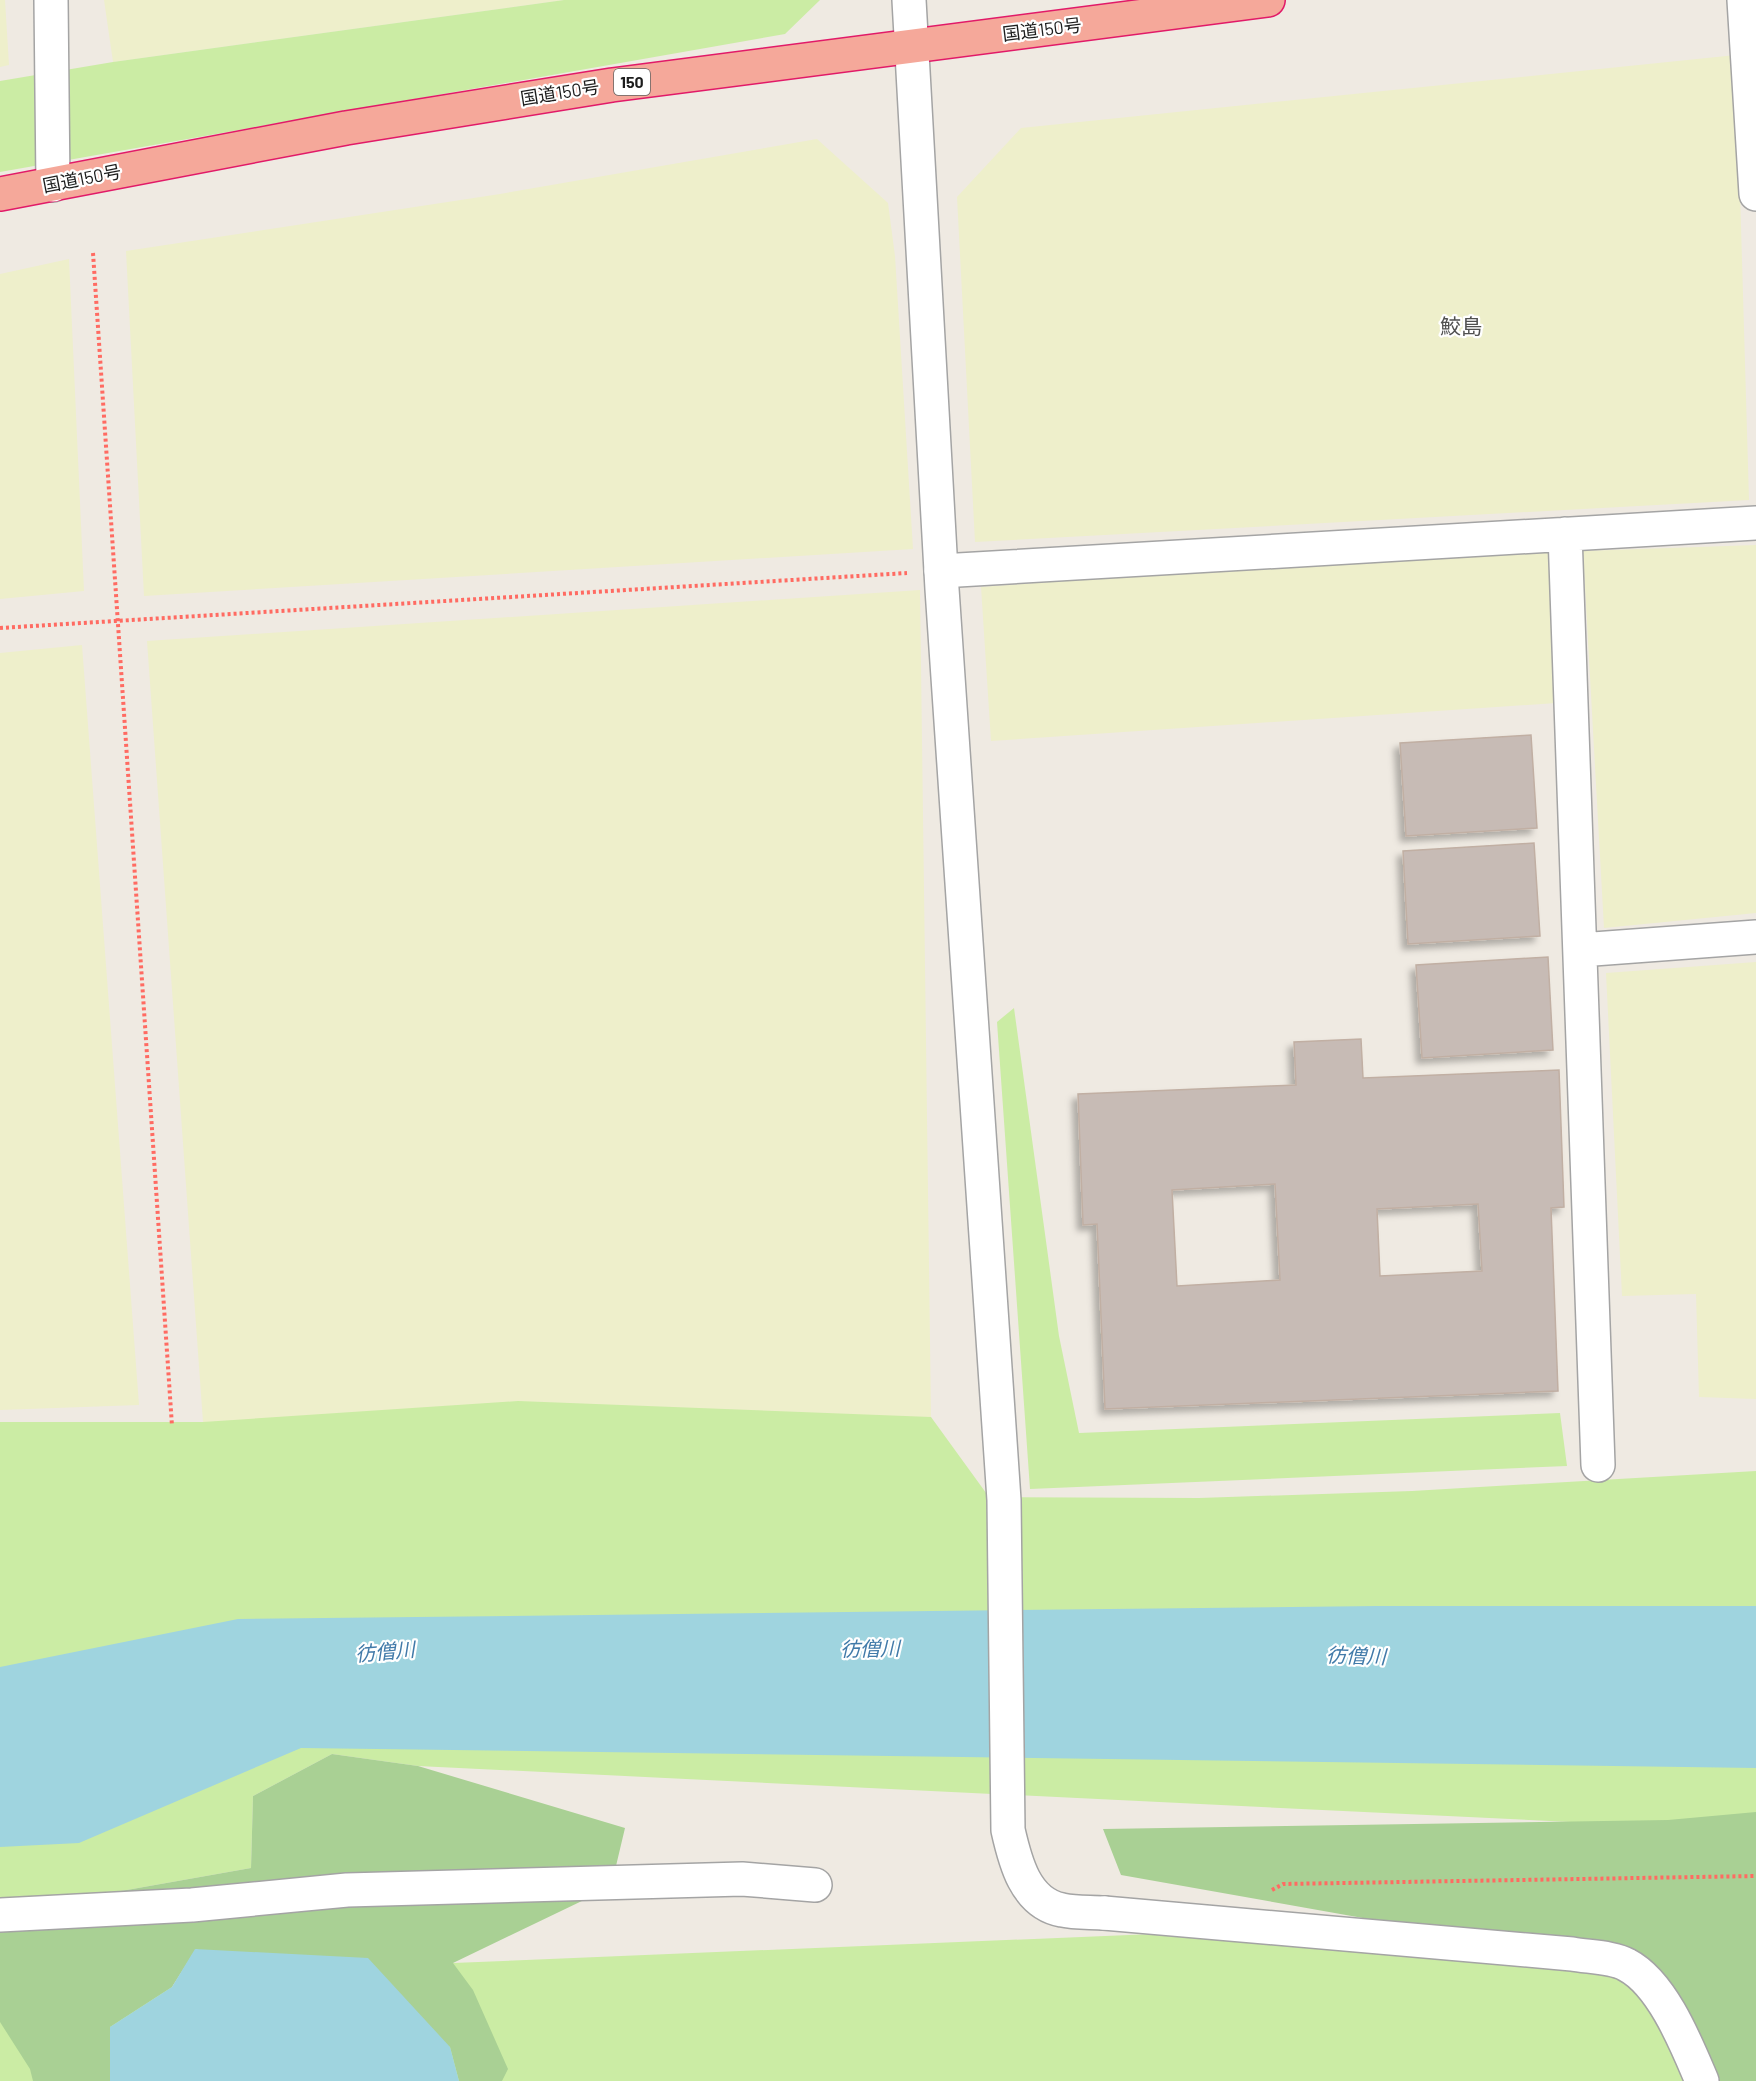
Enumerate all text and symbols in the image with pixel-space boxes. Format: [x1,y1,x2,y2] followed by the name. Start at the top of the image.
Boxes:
[1001,13,1083,45] street label: 国道150号
[614,69,650,95] road number: 150
[519,75,601,109] street label: 国道150号
[41,160,123,196] street label: 国道150号
[1440,313,1482,338] district label: 鮫島
[840,1635,902,1661] water label: 彷僧川
[354,1636,418,1666] water label: 彷僧川
[1326,1642,1388,1668] water label: 彷僧川

